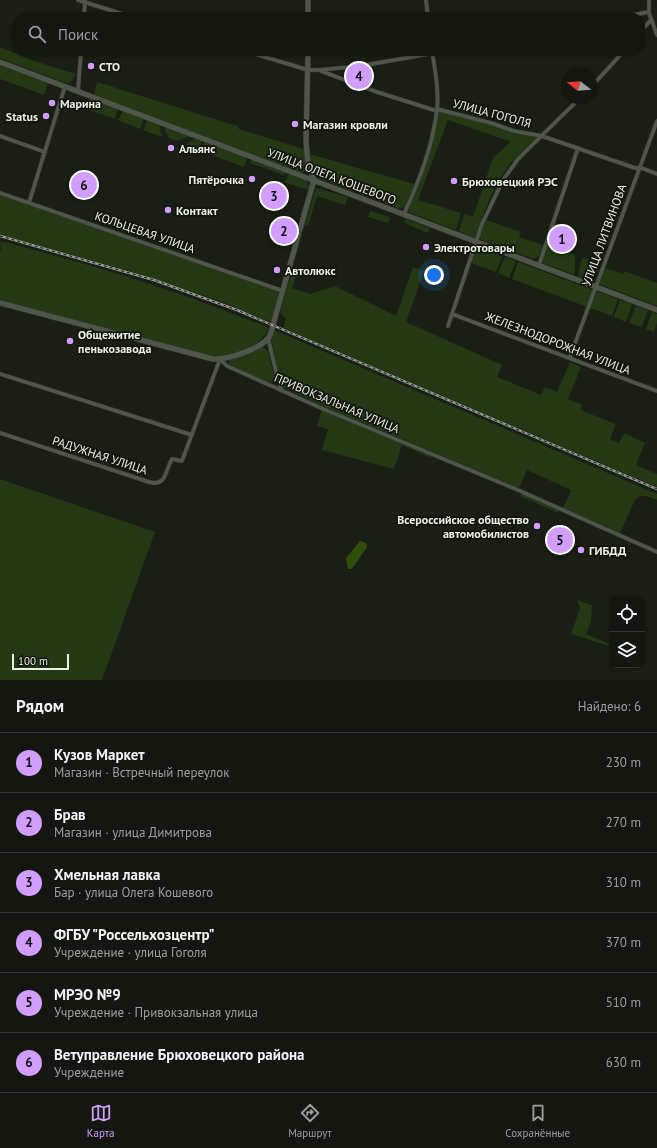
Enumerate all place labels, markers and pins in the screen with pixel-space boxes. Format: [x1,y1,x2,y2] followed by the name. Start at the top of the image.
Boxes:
[99,59,120,74] place label: СТО
[86,61,96,71] marker: СТО
[346,61,372,91] pin: 4
[60,96,101,111] place label: Марина
[47,98,57,108] marker: Марина
[6,109,38,124] place label: Status
[41,111,51,121] marker: Status
[303,117,388,132] place label: Магазин кровли
[290,119,300,129] marker: Магазин кровли
[179,141,215,156] place label: Альянс
[166,143,176,153] marker: Альянс
[71,170,97,200] pin: 6
[188,172,244,187] place label: Пятёрочка
[247,174,257,184] marker: Пятёрочка
[462,174,558,189] place label: Брюховецкий РЭС
[449,176,459,186] marker: Брюховецкий РЭС
[261,181,287,211] pin: 3
[176,203,218,218] place label: Контакт
[163,205,173,215] marker: Контакт
[271,216,297,246] pin: 2
[549,224,575,254] pin: 1
[434,240,515,255] place label: Электротовары
[421,242,431,252] marker: Электротовары
[285,263,336,278] place label: Автолюкс
[272,265,282,275] marker: Автолюкс
[78,327,151,356] place label: Общежитие пенькозавода
[65,336,75,346] marker: Общежитие пенькозавода
[397,512,530,541] place label: Всероссийское общество автомобилистов
[532,521,542,531] marker: Всероссийское общество автомобилистов
[547,525,573,555] pin: 5
[589,543,627,558] place label: ГИБДД
[576,545,586,555] marker: ГИБДД

